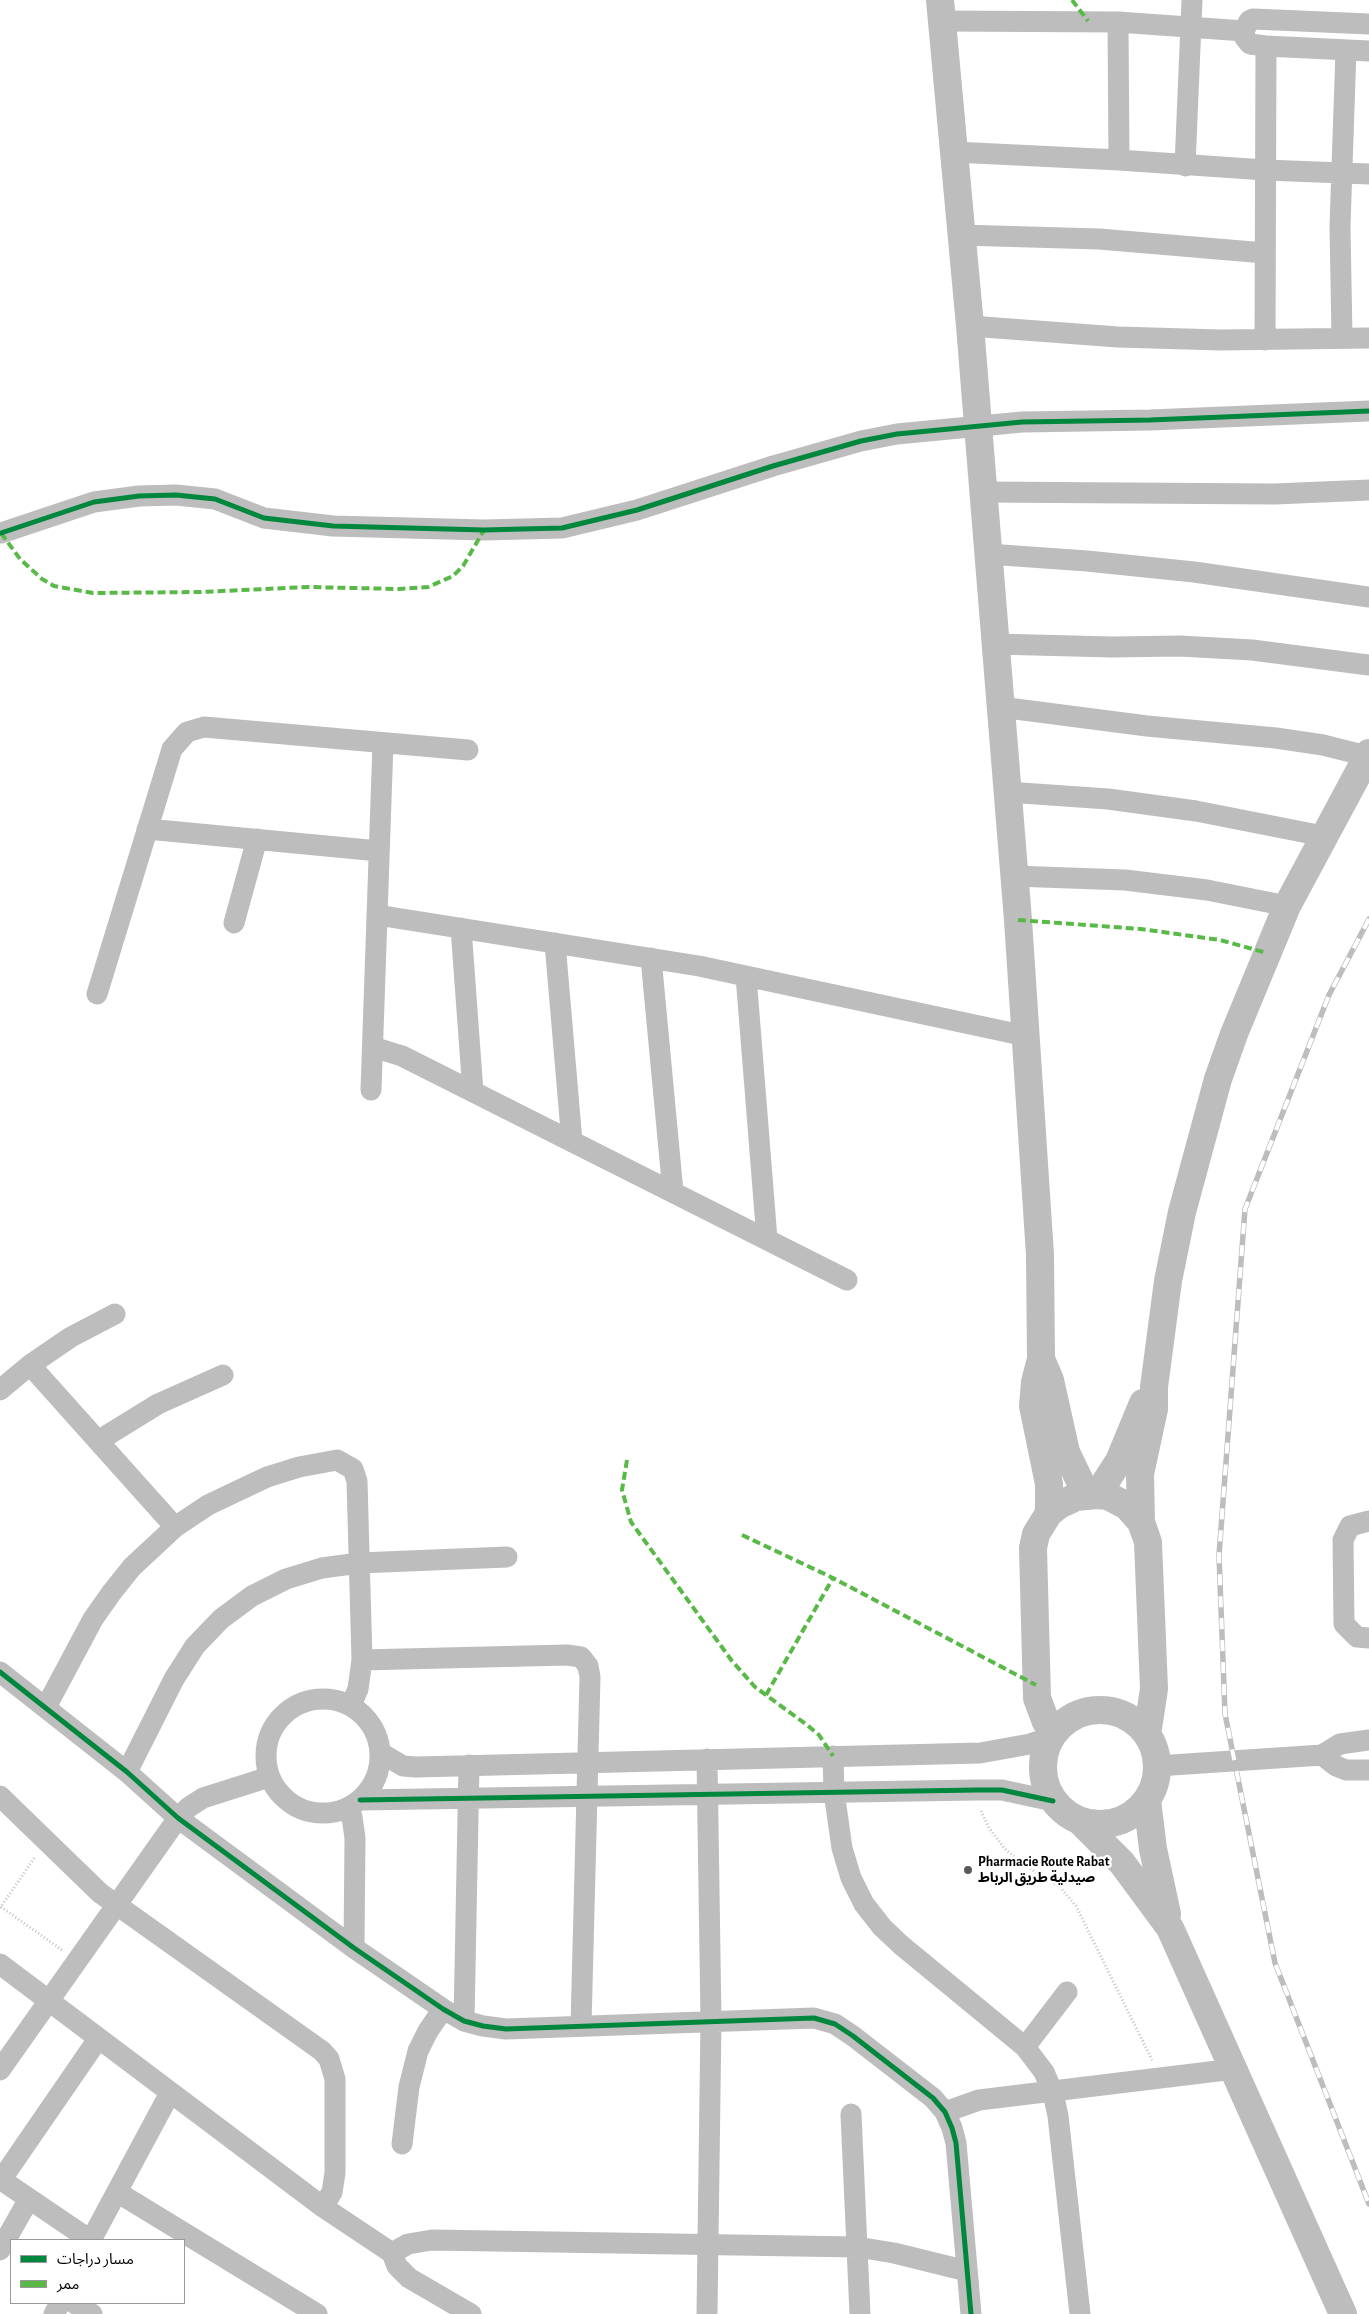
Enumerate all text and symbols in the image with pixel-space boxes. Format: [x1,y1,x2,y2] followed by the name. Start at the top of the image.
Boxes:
[978,1854,1110,1886] place label: Pharmacie Route Rabat صيدلية طريق الرباط
[962,1864,974,1876] marker: Pharmacie Route Rabat صيدلية طريق الرباط
[10,2239,185,2304] legend
[57,2252,134,2267] text: مسار دراجات
[57,2277,80,2292] text: ممر

